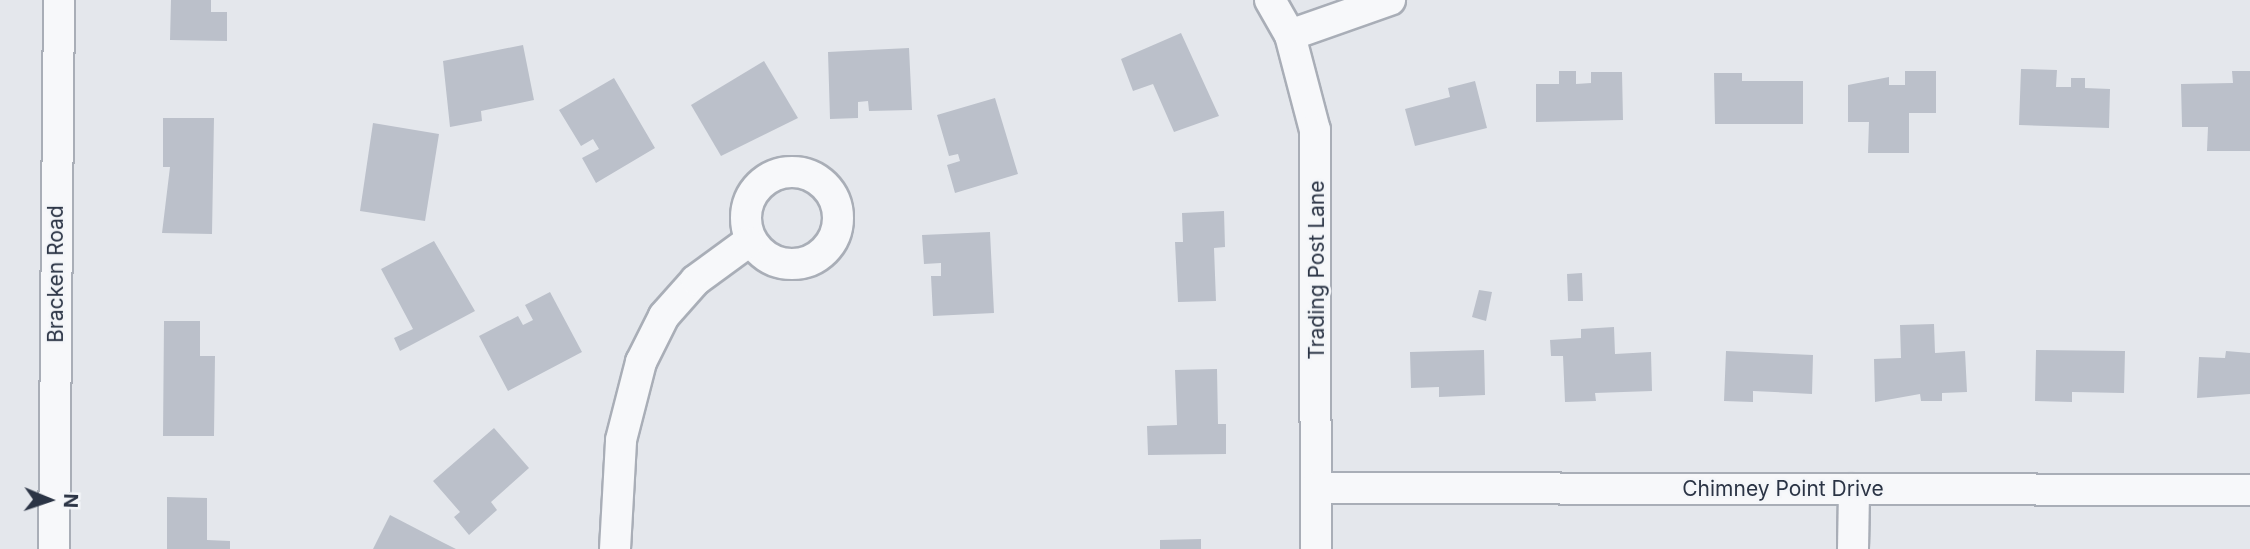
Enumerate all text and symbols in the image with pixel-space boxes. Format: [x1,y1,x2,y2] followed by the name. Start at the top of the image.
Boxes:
[1304,180,1330,360] street label: Trading Post Lane
[43,205,69,343] street label: Bracken Road
[14,465,84,535] north arrow
[1682,476,1884,502] street label: Chimney Point Drive
[59,493,82,508] text: N

